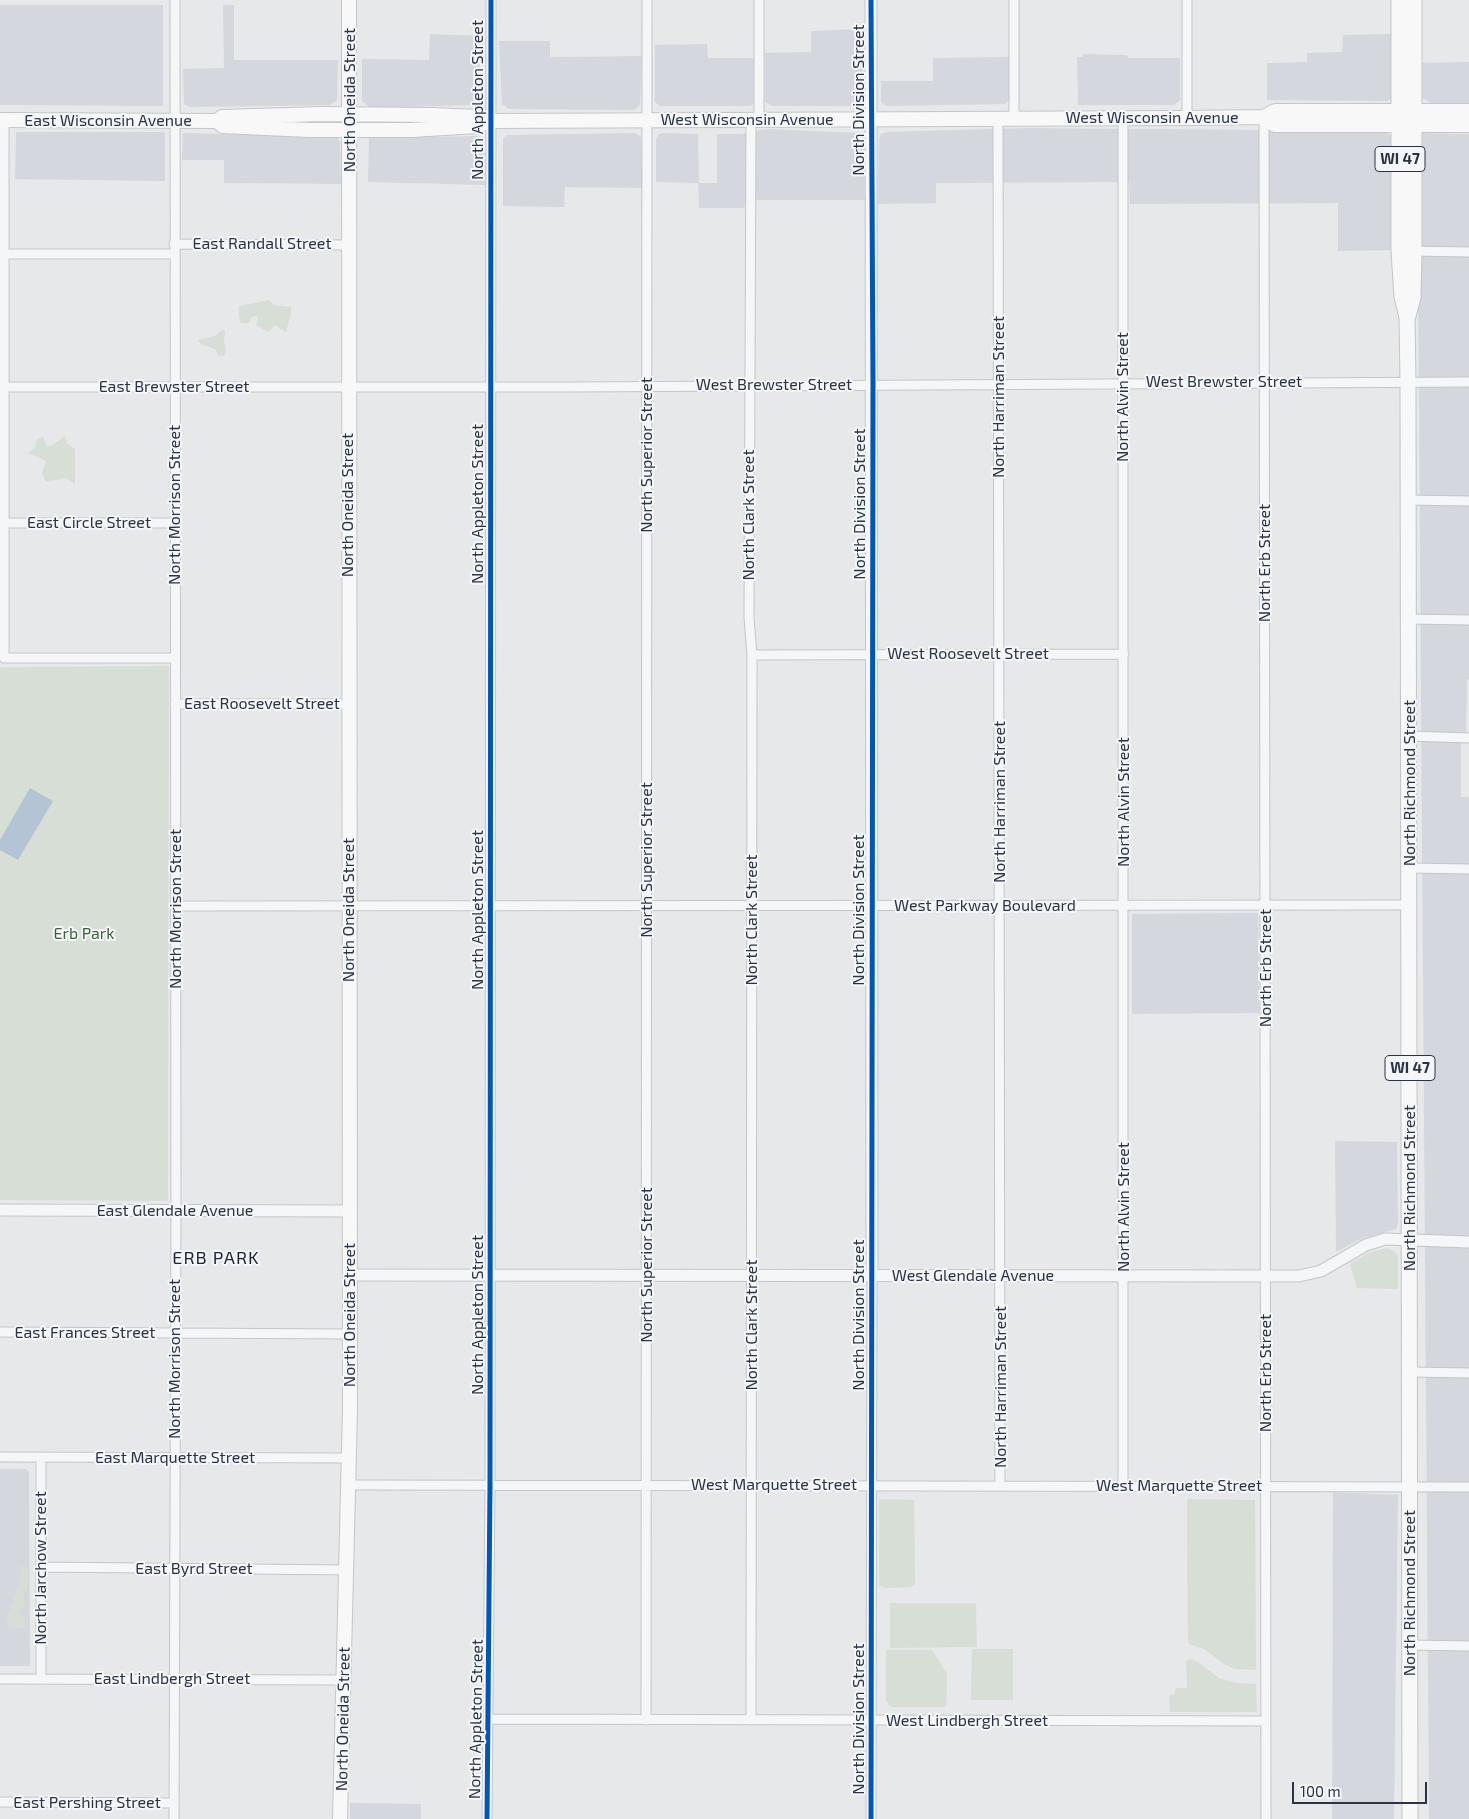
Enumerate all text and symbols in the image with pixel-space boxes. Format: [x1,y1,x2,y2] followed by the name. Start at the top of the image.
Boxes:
[468,20,488,180] street label: North Appleton Street
[849,24,869,176] street label: North Division Street
[340,28,360,172] street label: North Oneida Street
[1065,108,1239,128] street label: West Wisconsin Avenue
[660,110,834,130] street label: West Wisconsin Avenue
[24,111,192,131] street label: East Wisconsin Avenue
[1375,146,1425,172] road number: WI 47
[193,234,331,254] street label: East Randall Street
[989,316,1009,478] street label: North Harriman Street
[1113,332,1133,462] street label: North Alvin Street
[1146,372,1302,392] street label: West Brewster Street
[696,375,852,395] street label: West Brewster Street
[99,377,249,397] street label: East Brewster Street
[637,377,657,533] street label: North Superior Street
[468,424,488,584] street label: North Appleton Street
[165,425,185,585] street label: North Morrison Street
[850,428,870,580] street label: North Division Street
[338,433,358,577] street label: North Oneida Street
[739,450,759,580] street label: North Clark Street
[1255,504,1275,622] street label: North Erb Street
[27,513,151,533] street label: East Circle Street
[887,644,1049,664] street label: West Roosevelt Street
[184,694,340,714] street label: East Roosevelt Street
[1400,700,1420,866] street label: North Richmond Street
[990,721,1010,883] street label: North Harriman Street
[1114,737,1134,867] street label: North Alvin Street
[637,782,657,938] street label: North Superior Street
[166,829,186,989] street label: North Morrison Street
[468,830,488,990] street label: North Appleton Street
[849,834,869,986] street label: North Division Street
[339,838,359,982] street label: North Oneida Street
[742,855,762,985] street label: North Clark Street
[894,896,1076,916] street label: West Parkway Boulevard
[1256,909,1276,1027] street label: North Erb Street
[54,924,114,944] park label: Erb Park
[1385,1056,1435,1080] road number: WI 47
[1400,1105,1420,1271] street label: North Richmond Street
[1114,1142,1134,1272] street label: North Alvin Street
[637,1187,657,1343] street label: North Superior Street
[97,1201,253,1221] street label: East Glendale Avenue
[468,1235,488,1395] street label: North Appleton Street
[849,1239,869,1391] street label: North Division Street
[340,1243,360,1387] street label: North Oneida Street
[171,1247,261,1269] district label: ERB PARK
[742,1260,762,1390] street label: North Clark Street
[892,1266,1054,1286] street label: West Glendale Avenue
[165,1279,185,1439] street label: North Morrison Street
[991,1306,1011,1468] street label: North Harriman Street
[1256,1314,1276,1432] street label: North Erb Street
[15,1323,155,1343] street label: East Frances Street
[95,1448,255,1468] street label: East Marquette Street
[691,1475,857,1495] street label: West Marquette Street
[1096,1476,1262,1496] street label: West Marquette Street
[31,1491,51,1645] street label: North Jarchow Street
[1400,1510,1420,1676] street label: North Richmond Street
[135,1559,253,1579] street label: East Byrd Street
[465,1639,487,1799] street label: North Appleton Street
[849,1643,869,1795] street label: North Division Street
[332,1647,354,1791] street label: North Oneida Street
[94,1669,250,1689] street label: East Lindbergh Street
[886,1711,1048,1731] street label: West Lindbergh Street
[1294,1772,1429,1804] scale bar
[1300,1782,1341,1800] text: 100 m
[13,1793,161,1813] street label: East Pershing Street

